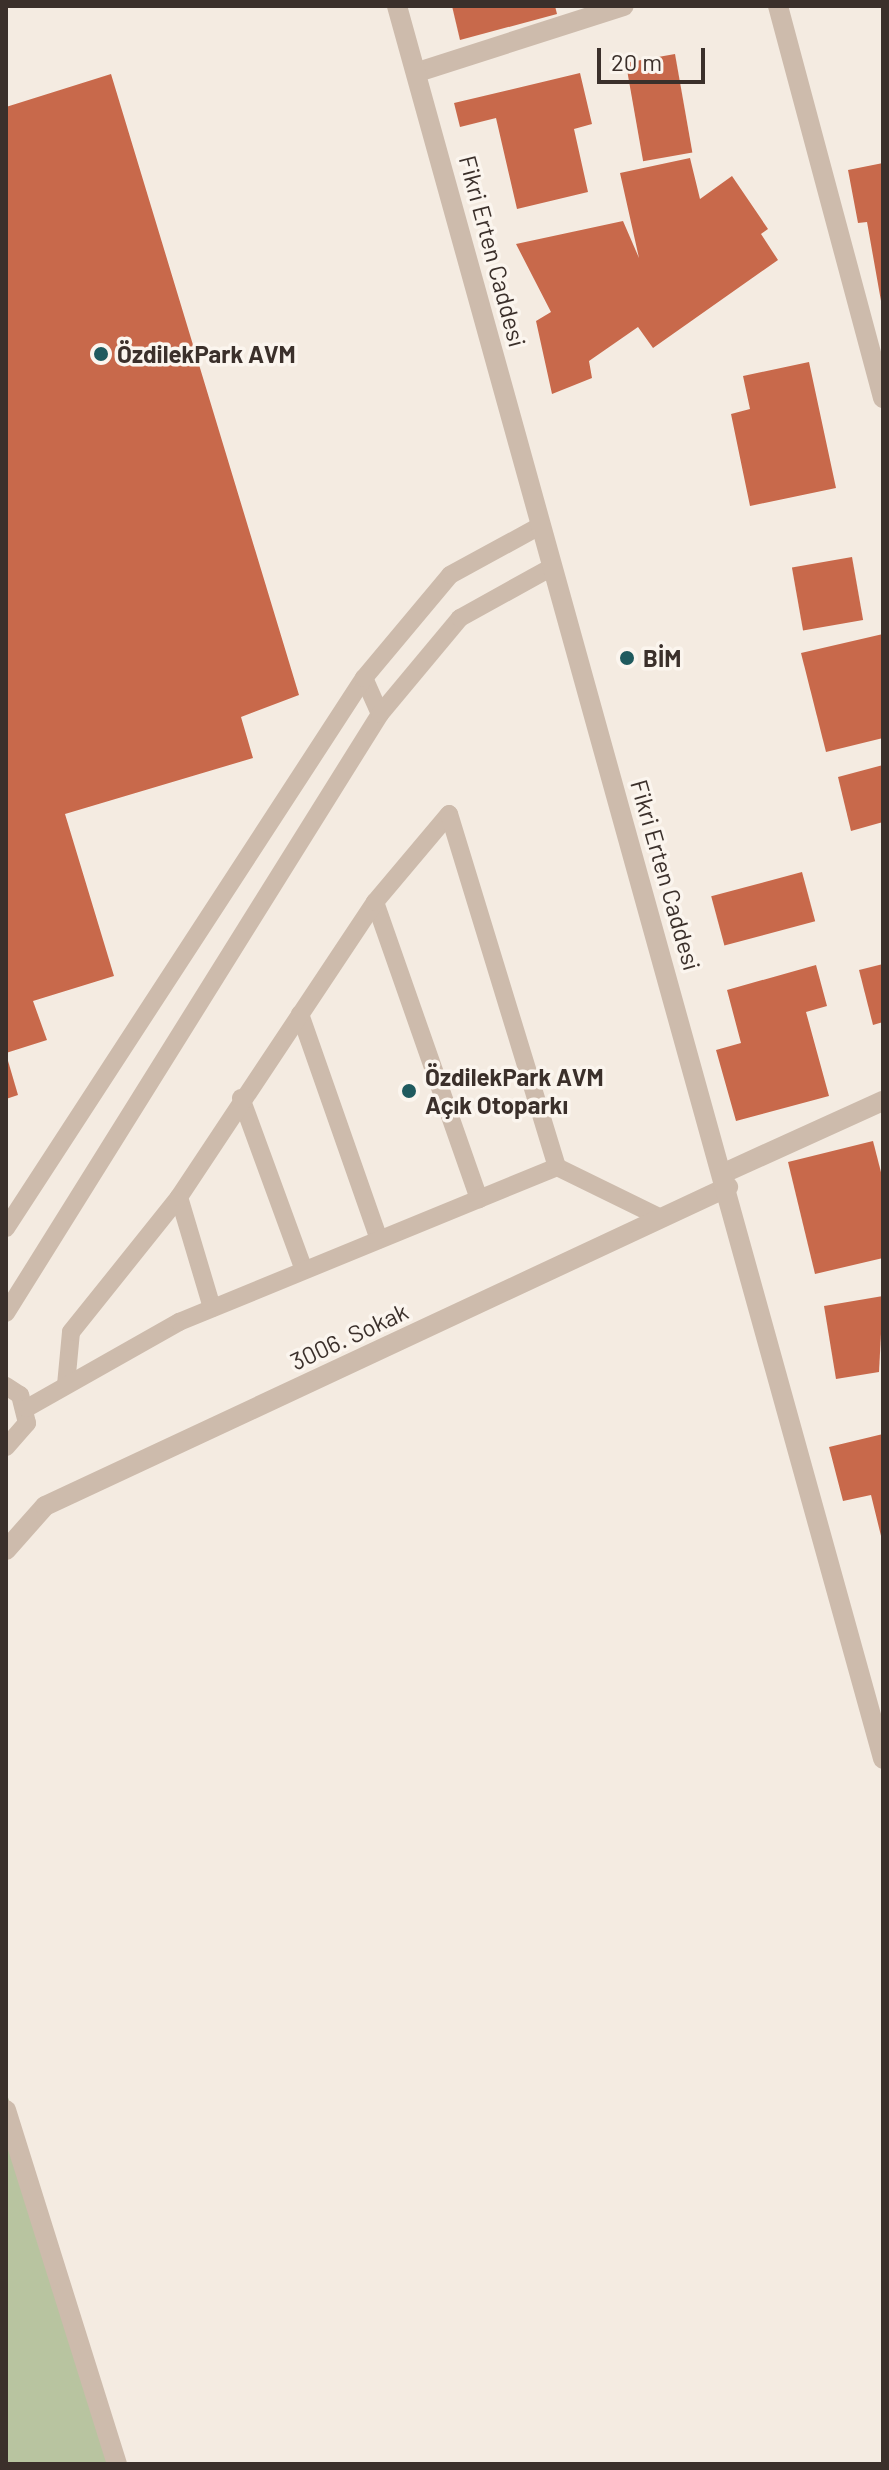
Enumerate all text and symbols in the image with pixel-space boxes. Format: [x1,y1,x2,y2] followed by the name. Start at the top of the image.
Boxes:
[601,32,709,82] scale bar
[611,47,662,76] text: 20 m
[454,152,532,350] street label: Fikri Erten Caddesi
[117,340,296,368] place label: ÖzdilekPark AVM
[92,345,110,363] marker: ÖzdilekPark AVM
[643,644,681,672] place label: BİM
[618,649,636,667] marker: BİM
[625,776,707,974] street label: Fikri Erten Caddesi
[425,1063,604,1119] place label: ÖzdilekPark AVM Açık Otoparkı
[400,1082,418,1100] marker: ÖzdilekPark AVM Açık Otoparkı
[286,1296,412,1376] street label: 3006. Sokak

